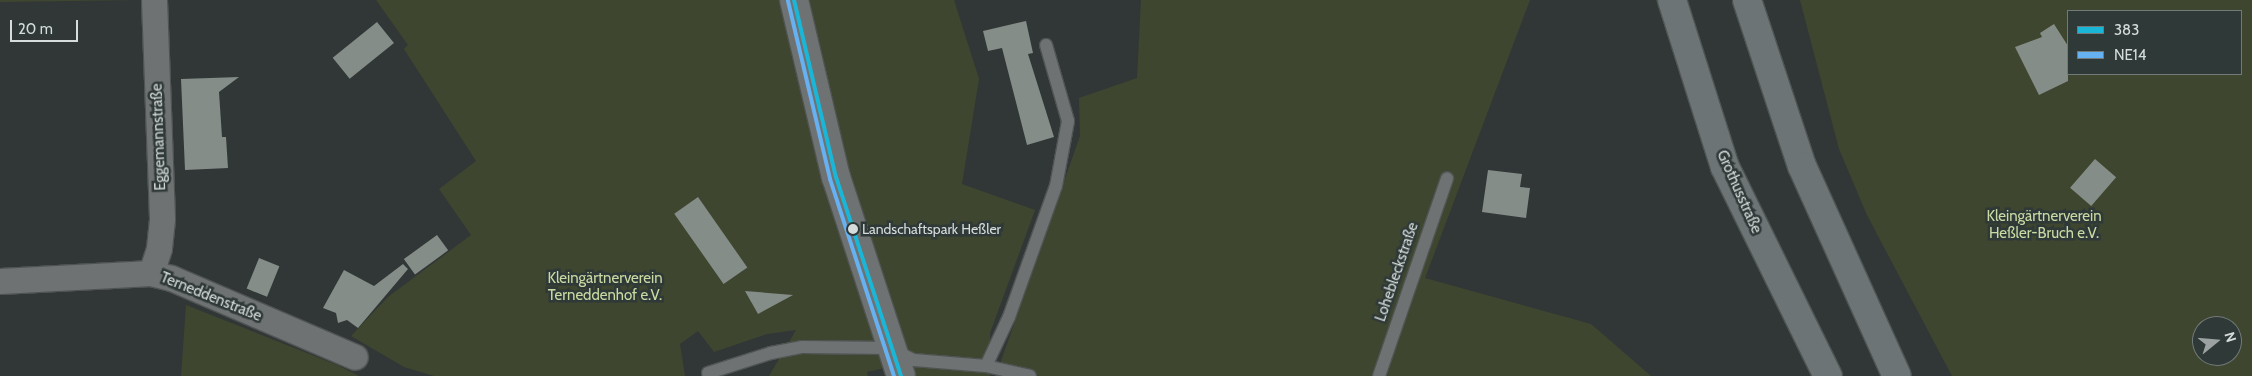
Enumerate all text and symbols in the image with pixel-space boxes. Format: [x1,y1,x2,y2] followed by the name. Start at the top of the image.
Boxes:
[12,10,80,42] scale bar
[2067,10,2242,75] legend
[18,20,53,38] text: 20 m
[2114,21,2139,39] text: 383
[2114,46,2146,64] text: NE14
[148,83,170,191] street label: Eggemannstraße
[1713,148,1765,236] street label: Grothusstraße
[1986,207,2102,242] park label: Kleingärtnerverein Heßler-Bruch e.V.
[1372,220,1422,324] street label: Lohebleckstraße
[862,221,1001,237] place label: Landschaftspark Heßler
[848,224,858,234] marker: Landschaftspark Heßler
[158,269,264,325] street label: Terneddenstraße
[547,269,663,304] park label: Kleingärtnerverein Terneddenhof e.V.
[2192,316,2242,366] north arrow
[2220,330,2240,344] text: N

